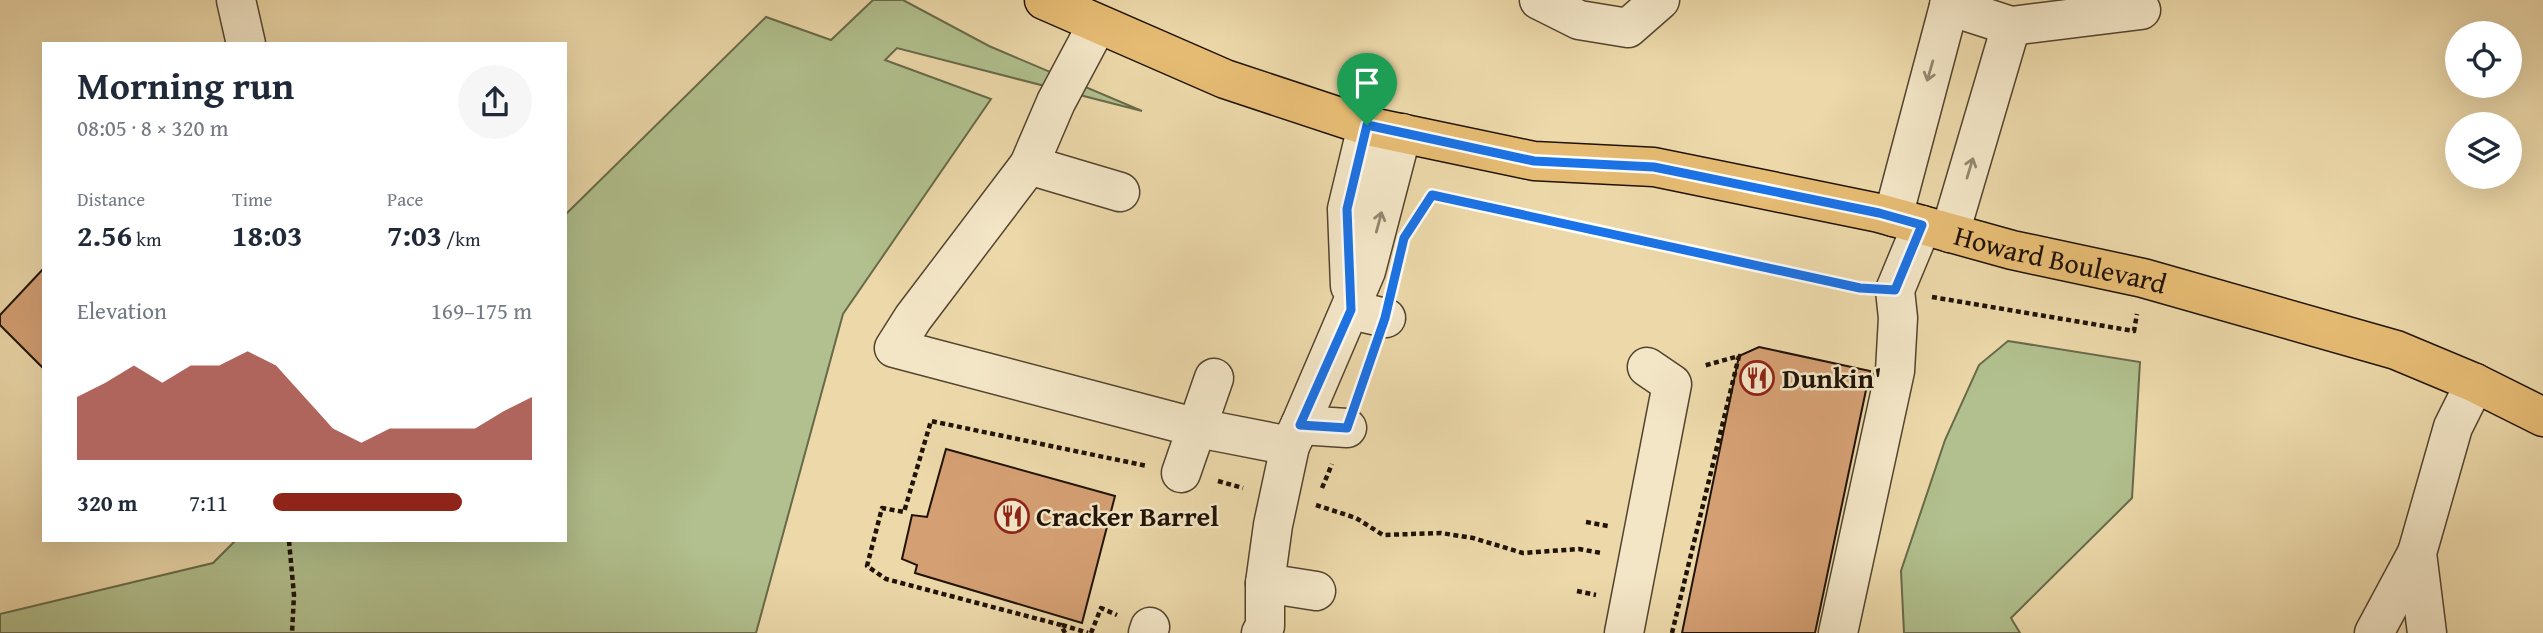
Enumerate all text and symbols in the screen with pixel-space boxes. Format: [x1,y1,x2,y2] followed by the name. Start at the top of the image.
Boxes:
[2445,21,2522,189] map controls
[2445,21,2522,98] button: locate
[1337,53,1397,125] pin
[77,57,294,113] text: Morning run
[1922,60,1935,82] one-way arrow
[1348,64,1386,102] icon: arrive
[458,65,532,139] button: share
[77,111,229,144] text: 08:05 · 8 × 320 m
[2445,112,2522,189] button: layers
[1965,157,1978,179] one-way arrow
[77,185,145,213] text: Distance
[232,185,272,213] text: Time
[387,185,424,213] text: Pace
[1373,211,1386,234] one-way arrow
[77,213,132,257] text: 2.56
[232,213,303,257] text: 18:03
[387,213,442,257] text: 7:03
[1950,214,2172,304] street label: Howard Boulevard
[132,225,161,253] text: km
[442,225,480,253] text: /km
[77,294,167,327] text: Elevation
[431,294,532,327] text: 169–175 m
[1782,357,1882,398] place label: Dunkin'
[1738,359,1776,397] restaurant icon: Dunkin'
[77,486,138,519] text: 320 m
[189,486,228,519] text: 7:11
[1036,495,1219,536] place label: Cracker Barrel
[993,497,1031,535] restaurant icon: Cracker Barrel

